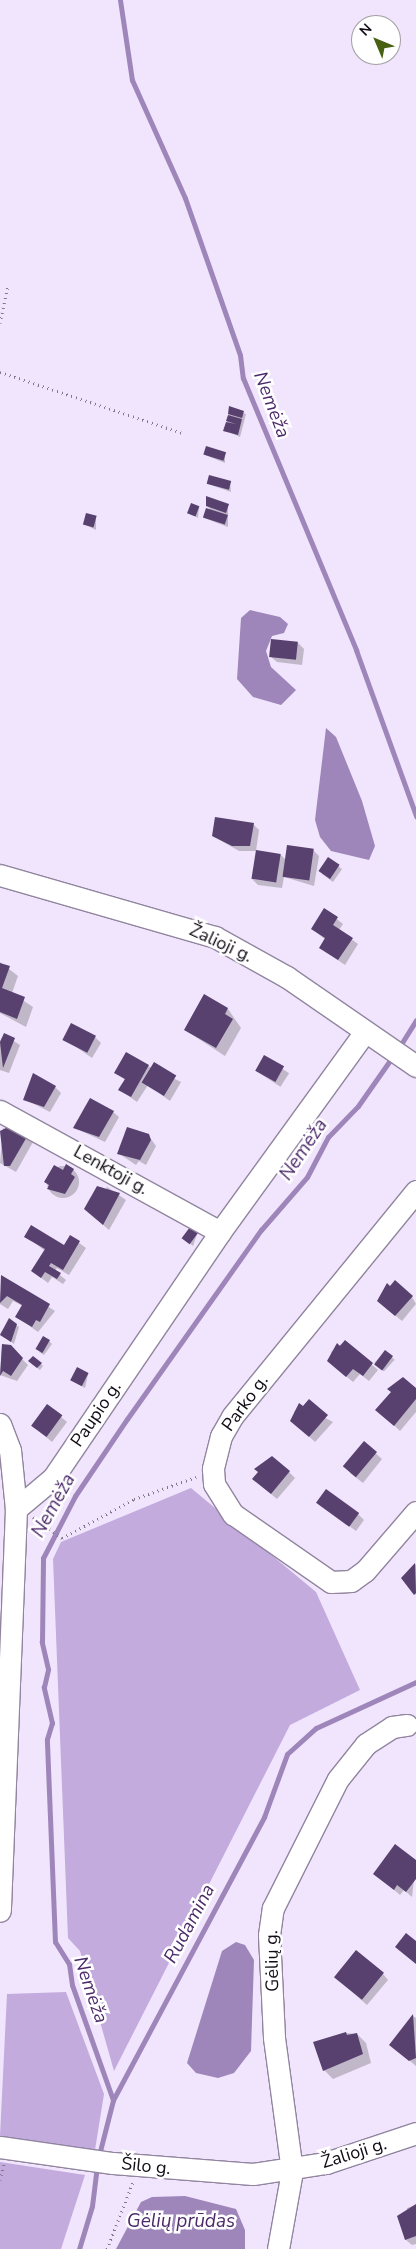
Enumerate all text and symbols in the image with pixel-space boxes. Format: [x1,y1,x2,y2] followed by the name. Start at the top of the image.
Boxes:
[351,15,401,65] north arrow
[355,19,376,40] text: N
[248,369,294,441] water label: Nemėža
[186,919,256,967] street label: Žalioji g.
[275,1115,333,1185] water label: Nemėža
[70,1141,152,1199] street label: Lenktoji g.
[217,1370,273,1436] street label: Parko g.
[66,1377,126,1451] street label: Paupio g.
[27,1470,81,1542] water label: Nemėža
[160,1881,220,1967] water label: Rudamina
[261,1930,283,1992] street label: Gėlių g.
[68,1954,112,2026] water label: Nemėža
[319,2133,389,2173] street label: Žalioji g.
[120,2153,172,2179] street label: Šilo g.
[127,2211,235,2233] water label: Gėlių prūdas

